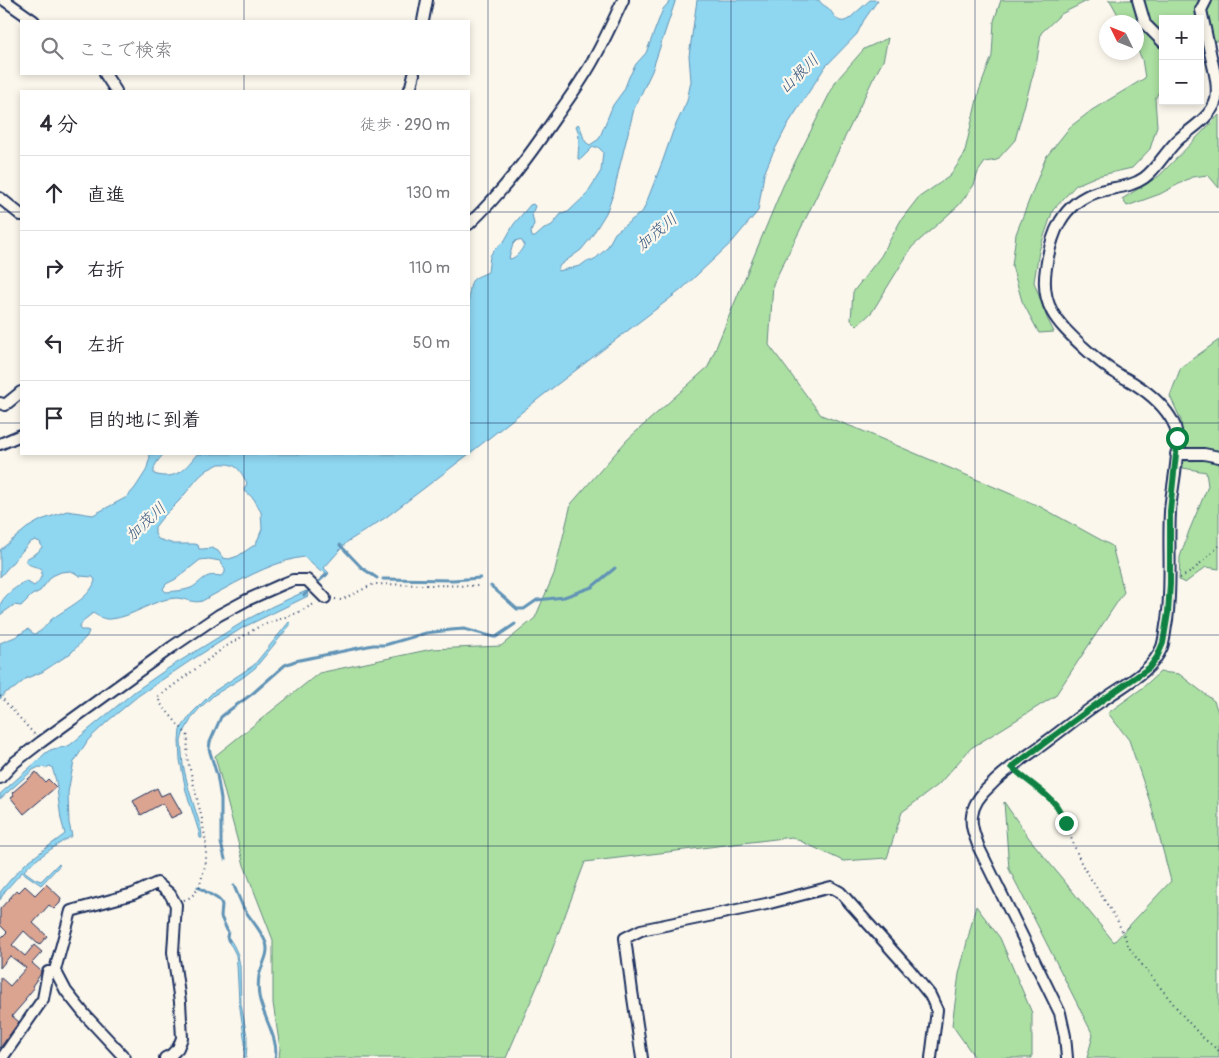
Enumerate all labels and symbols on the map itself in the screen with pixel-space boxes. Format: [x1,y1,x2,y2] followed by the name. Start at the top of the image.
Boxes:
[1099,15,1144,60] north arrow
[775,50,823,98] water label: 山根川
[632,209,682,255] water label: 加茂川
[1166,427,1189,450] route start
[122,498,170,546] water label: 加茂川
[1055,812,1078,835] route end

